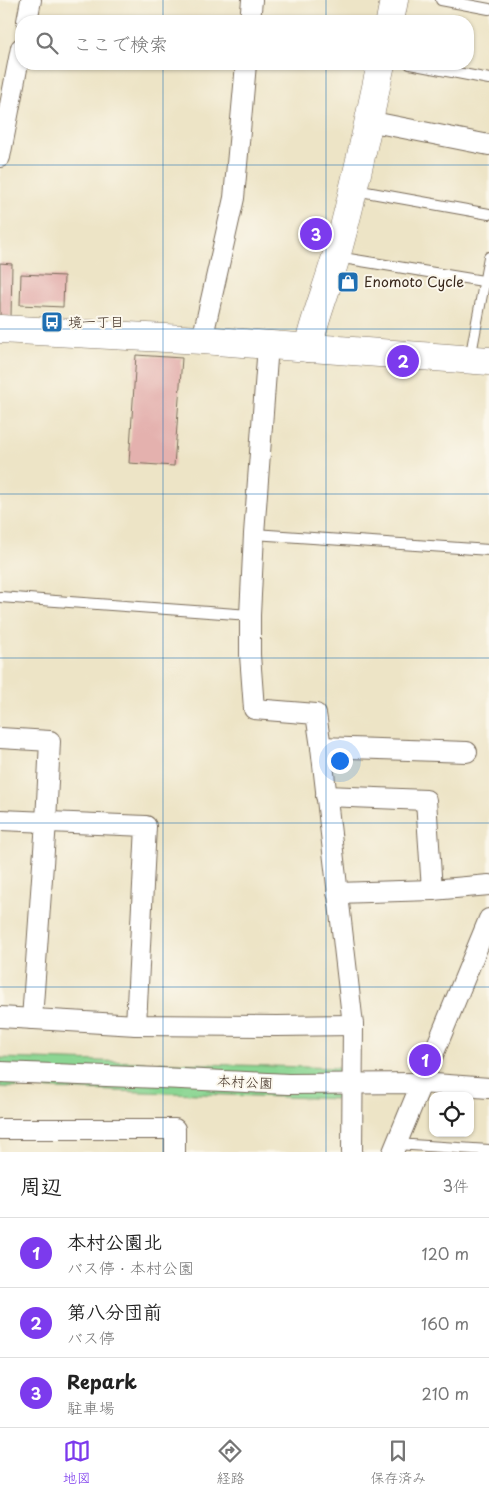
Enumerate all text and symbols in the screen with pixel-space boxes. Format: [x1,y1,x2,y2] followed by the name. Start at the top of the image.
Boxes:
[15,15,474,70] search box
[33,29,61,57] icon: search
[73,29,168,57] text: ここで検索
[300,215,332,253] pin: 3
[336,270,360,294] shop icon: Enomoto Cycle
[364,271,464,292] place label: Enomoto Cycle
[40,310,64,334] bus stop icon: 境一丁目
[68,311,124,332] place label: 境一丁目
[387,342,419,380] pin: 2
[327,748,353,774] your location
[409,1041,441,1079] pin: 1
[217,1070,274,1093] street label: 本村公園
[429,1092,474,1137] map controls
[429,1092,474,1137] button: locate
[20,1169,62,1201] text: 周辺
[442,1173,469,1197] text: 3件
[67,1227,162,1255] text: 本村公園北
[32,1241,40,1265] text: 1
[422,1241,469,1265] text: 120 m
[67,1255,194,1279] text: バス停 · 本村公園
[67,1297,162,1325] text: 第八分団前
[30,1311,42,1335] text: 2
[421,1311,469,1335] text: 160 m
[67,1325,115,1349] text: バス停
[67,1367,137,1395] text: Repark
[31,1381,41,1405] text: 3
[421,1381,469,1405] text: 210 m
[67,1395,115,1419] text: 駐車場
[63,1437,91,1488] tab: 地図
[216,1437,244,1488] tab: 経路
[370,1437,426,1488] tab: 保存済み

